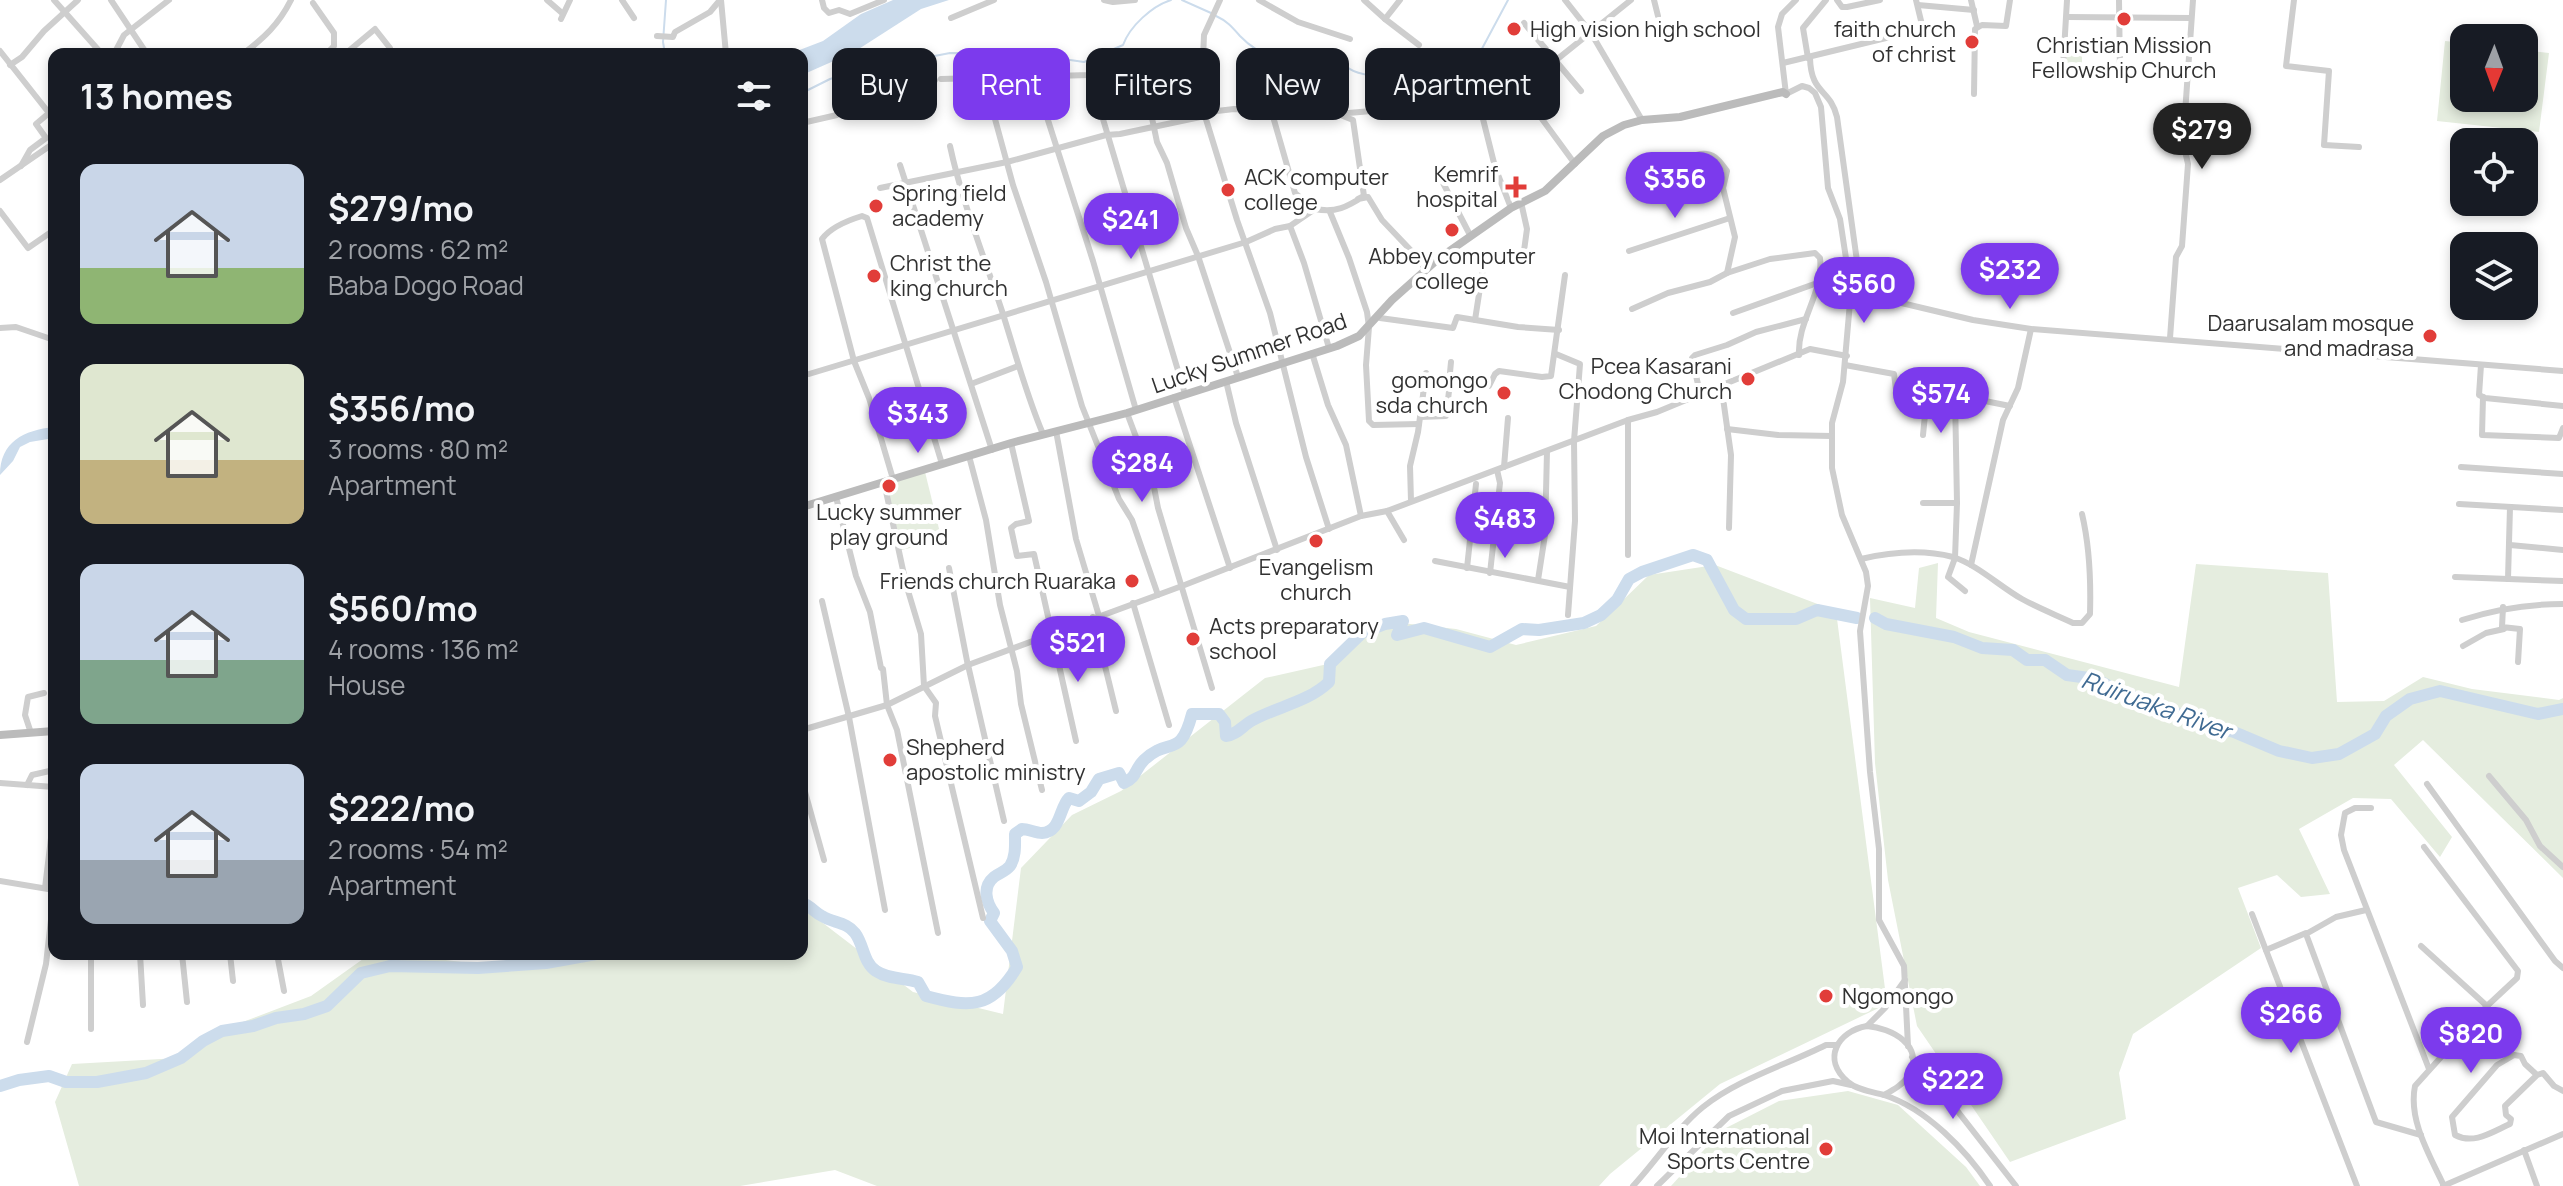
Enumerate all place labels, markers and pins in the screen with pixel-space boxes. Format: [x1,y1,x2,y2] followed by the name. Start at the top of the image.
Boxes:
[2115,10,2133,28] marker: Christian Mission Fellowship Church
[1530,14,1761,44] place label: High vision high school
[1834,14,1956,69] place label: faith church of christ
[1505,20,1523,38] marker: High vision high school
[2032,30,2216,85] place label: Christian Mission Fellowship Church
[1963,33,1981,51] marker: faith church of christ
[2155,103,2249,171] pin: $279
[1628,152,1722,220] pin: $356
[1416,159,1498,214] place label: Kemrif hospital
[1244,162,1389,217] place label: ACK computer college
[1505,176,1527,198] marker: Kemrif hospital
[892,178,1006,233] place label: Spring field academy
[1219,181,1237,199] marker: ACK computer college
[1084,193,1178,261] pin: $241
[867,197,885,215] marker: Spring field academy
[1443,221,1461,239] marker: Abbey computer college
[1368,241,1536,296] place label: Abbey computer college
[1963,243,2057,311] pin: $232
[890,248,1008,303] place label: Christ the king church
[1817,257,1911,325] pin: $560
[865,267,883,285] marker: Christ the king church
[2208,308,2414,363] place label: Daarusalam mosque and madrasa
[2421,327,2439,345] marker: Daarusalam mosque and madrasa
[1559,351,1732,406] place label: Pcea Kasarani Chodong Church
[1376,365,1488,420] place label: gomongo sda church
[1894,367,1988,435] pin: $574
[1739,370,1757,388] marker: Pcea Kasarani Chodong Church
[1495,384,1513,402] marker: gomongo sda church
[871,387,965,455] pin: $343
[1095,436,1189,504] pin: $284
[880,477,898,495] marker: Lucky summer play ground
[1458,492,1552,560] pin: $483
[816,497,962,552] place label: Lucky summer play ground
[1307,532,1325,550] marker: Evangelism church
[1259,552,1373,607] place label: Evangelism church
[880,566,1116,596] place label: Friends church Ruaraka
[1123,572,1141,590] marker: Friends church Ruaraka
[1209,611,1379,666] place label: Acts preparatory school
[1031,616,1125,684] pin: $521
[1184,630,1202,648] marker: Acts preparatory school
[906,732,1086,787] place label: Shepherd apostolic ministry
[881,751,899,769] marker: Shepherd apostolic ministry
[1842,981,1954,1011] place label: Ngomongo
[1817,987,1835,1005] marker: Ngomongo
[2244,987,2338,1055] pin: $266
[2424,1007,2518,1075] pin: $820
[1906,1053,2000,1121] pin: $222
[1639,1121,1810,1176] place label: Moi International Sports Centre
[1817,1140,1835,1158] marker: Moi International Sports Centre

